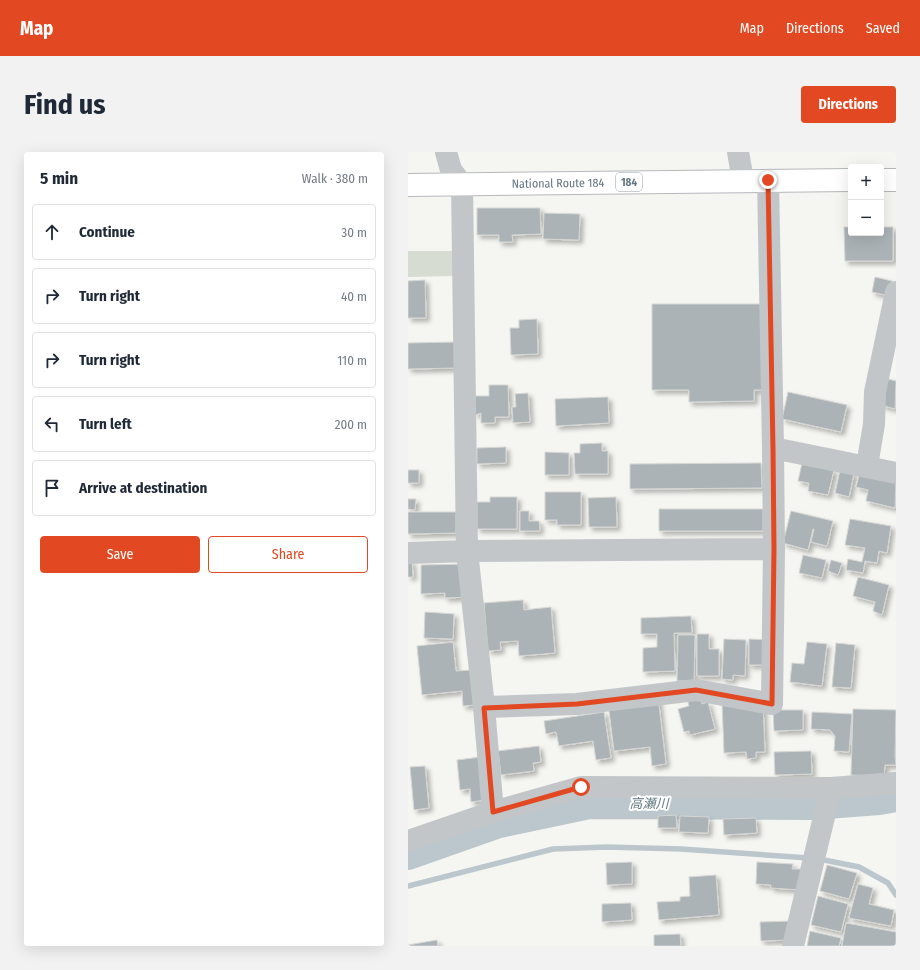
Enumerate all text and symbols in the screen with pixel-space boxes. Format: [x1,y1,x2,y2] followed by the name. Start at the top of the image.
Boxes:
[20,17,53,40] text: Map
[740,20,764,37] text: Map
[786,20,844,37] text: Directions
[866,20,900,37] text: Saved
[801,86,896,123] button: Directions
[24,88,106,121] text: Find us
[848,164,884,236] map controls
[848,164,884,200] button: +
[40,168,78,189] text: 5 min
[302,171,368,186] text: Walk · 380 m
[759,171,777,189] route end
[616,173,642,191] road number: 184
[512,176,605,191] street label: National Route 184
[848,200,884,236] button: −
[41,221,63,243] icon: ahead
[79,223,135,241] text: Continue
[341,225,367,240] text: 30 m
[41,285,63,307] icon: right
[79,287,140,305] text: Turn right
[341,289,367,304] text: 40 m
[41,349,63,371] icon: right
[79,351,140,369] text: Turn right
[337,353,367,368] text: 110 m
[41,413,63,435] icon: left
[79,415,132,433] text: Turn left
[335,417,367,432] text: 200 m
[41,477,63,499] icon: arrive
[79,479,207,497] text: Arrive at destination
[40,536,200,573] button: Save
[208,536,368,573] button: Share
[572,778,590,796] route start
[629,796,670,811] water label: 高瀬川

